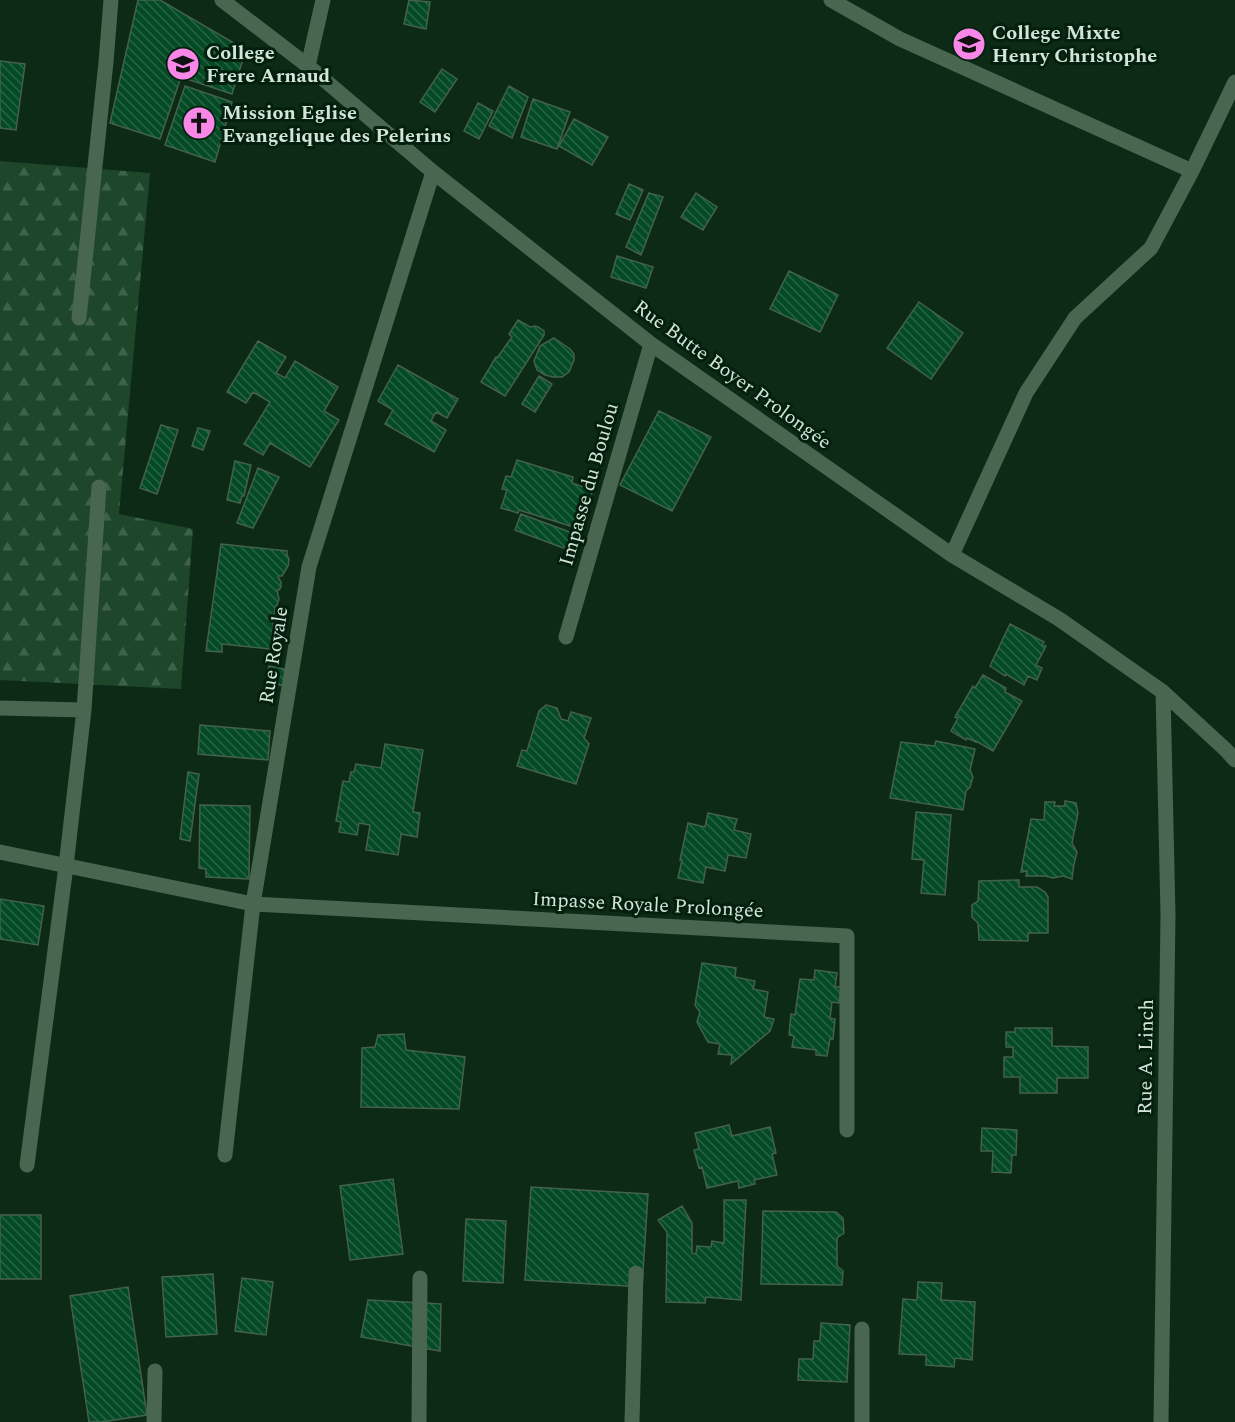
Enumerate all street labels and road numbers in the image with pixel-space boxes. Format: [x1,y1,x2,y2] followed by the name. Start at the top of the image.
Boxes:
[627,293,838,457] street label: Rue Butte Boyer Prolongée
[551,399,627,569] street label: Impasse du Boulou
[252,604,296,706] street label: Rue Royale
[532,884,764,926] street label: Impasse Royale Prolongée
[1130,999,1162,1115] street label: Rue A. Linch

